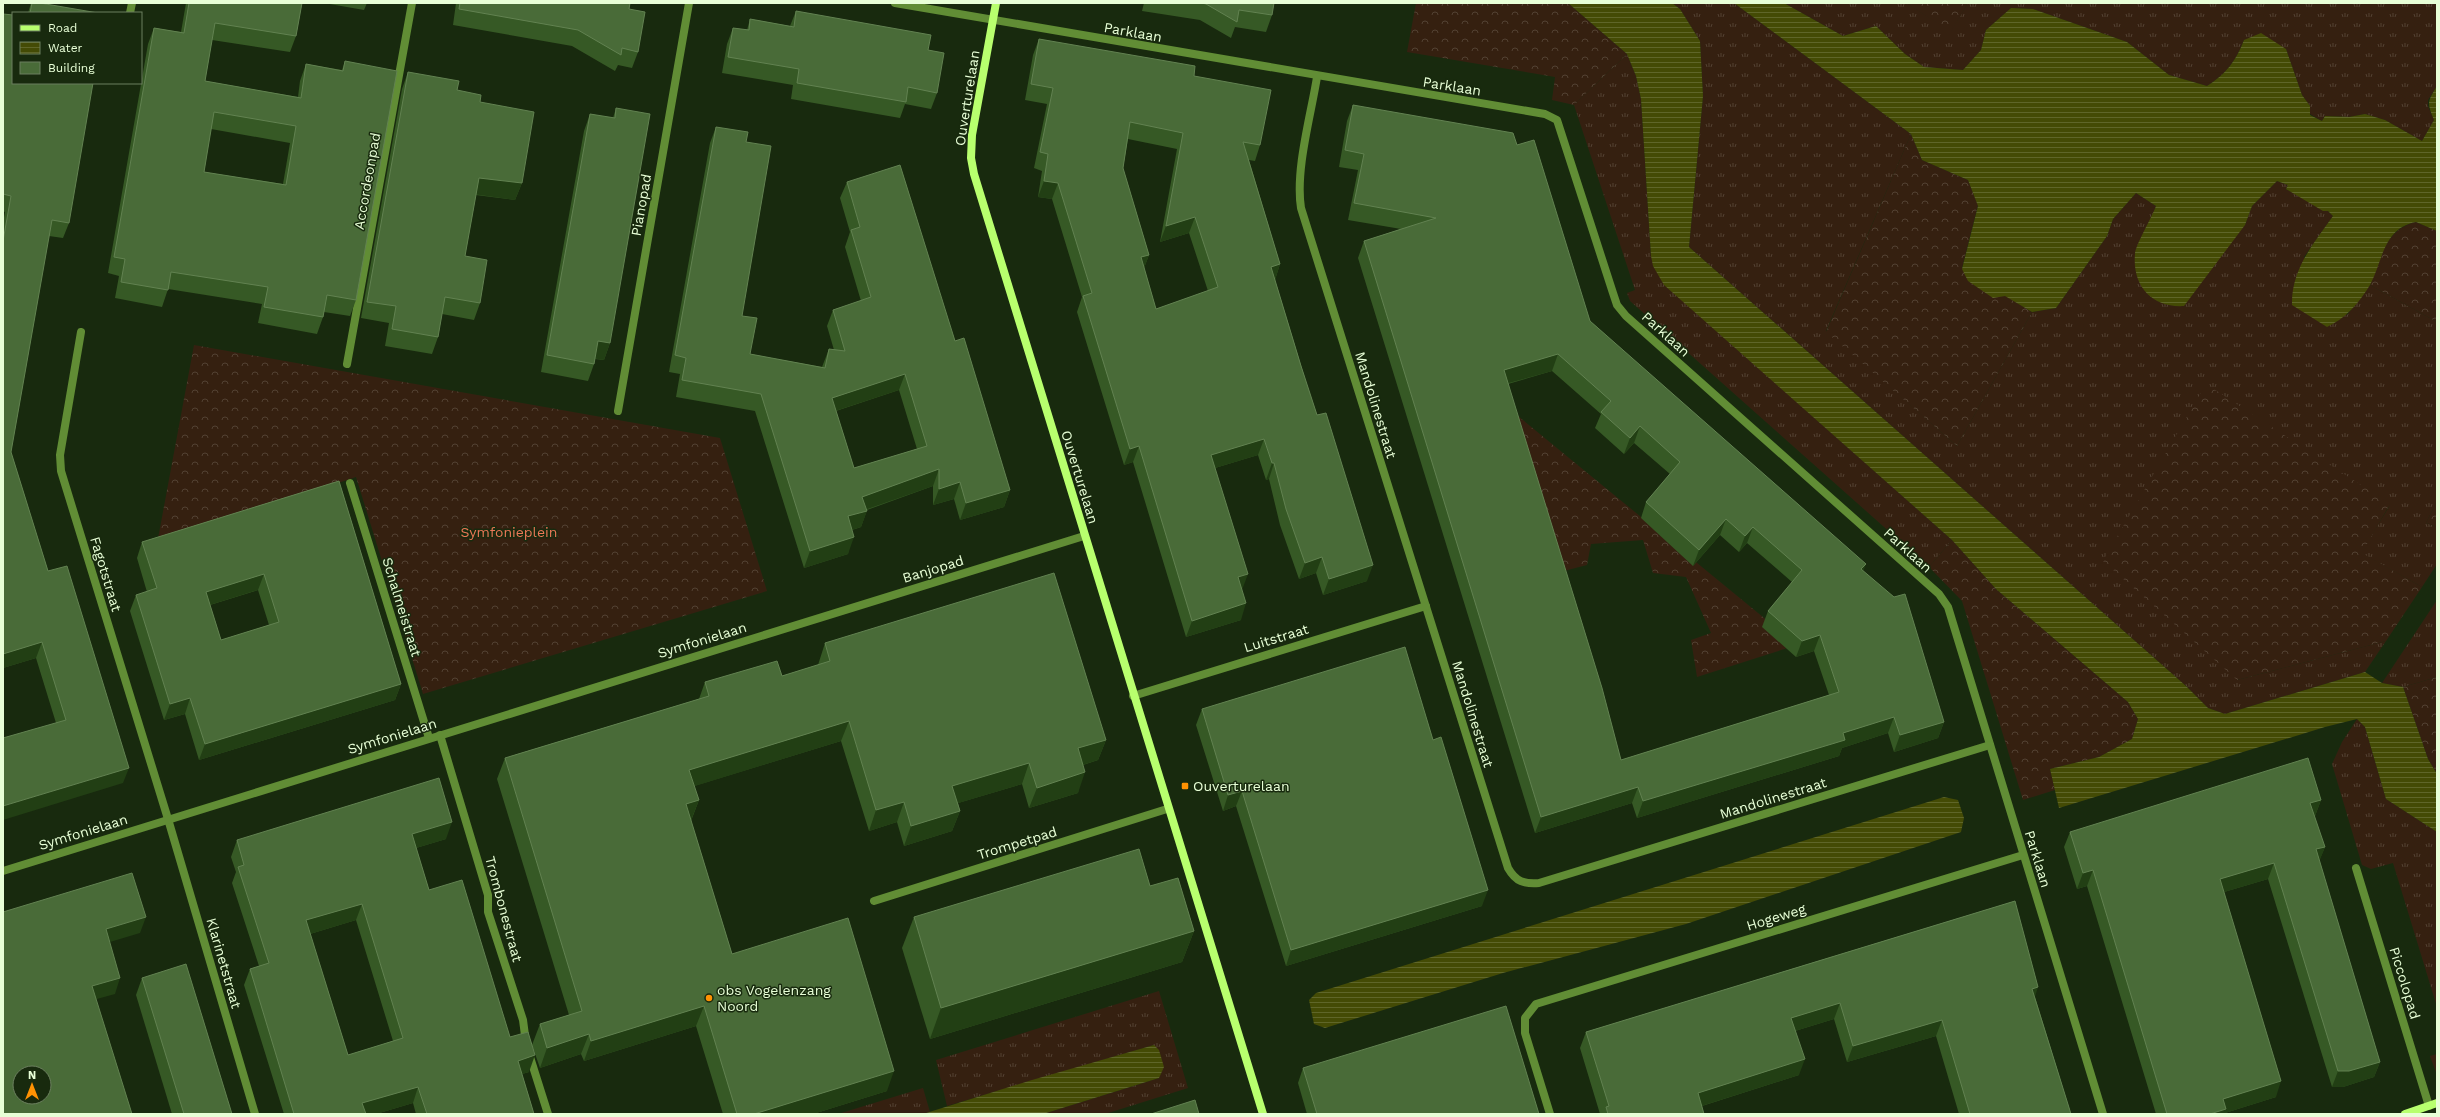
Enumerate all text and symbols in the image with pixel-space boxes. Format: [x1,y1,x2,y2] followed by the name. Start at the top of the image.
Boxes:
[12,12,142,84] legend
[1103,19,1163,45] street label: Parklaan
[48,21,77,35] text: Road
[48,41,83,55] text: Water
[952,49,982,147] street label: Ouverturelaan
[48,61,95,75] text: Building
[1422,73,1482,99] street label: Parklaan
[351,131,383,231] street label: Accordeonpad
[628,173,654,237] street label: Pianopad
[1639,308,1693,360] street label: Parklaan
[1352,350,1400,460] street label: Mandolinestraat
[1058,428,1102,526] street label: Ouverturelaan
[461,524,557,540] park label: Symfonieplein
[1881,524,1935,576] street label: Parklaan
[87,535,125,614] street label: Fagotstraat
[900,552,966,586] street label: Banjopad
[379,555,425,659] street label: Schalmeistraat
[656,619,748,661] street label: Symfonielaan
[1242,621,1310,655] street label: Luitstraat
[1449,659,1497,769] street label: Mandolinestraat
[346,715,438,757] street label: Symfonielaan
[1718,774,1828,822] street label: Mandolinestraat
[1193,778,1290,794] place label: Ouverturelaan
[1180,781,1190,791] marker: Ouverturelaan
[37,811,129,853] street label: Symfonielaan
[975,823,1059,863] street label: Trompetpad
[2022,828,2054,890] street label: Parklaan
[482,854,526,964] street label: Trombonestraat
[1745,900,1808,934] street label: Hogeweg
[203,916,245,1010] street label: Klarinetstraat
[2386,945,2424,1021] street label: Piccolopad
[717,982,831,1014] place label: obs Vogelenzang Noord
[704,993,714,1003] marker: obs Vogelenzang Noord
[12,1065,52,1105] north arrow
[28,1069,36,1082] text: N

